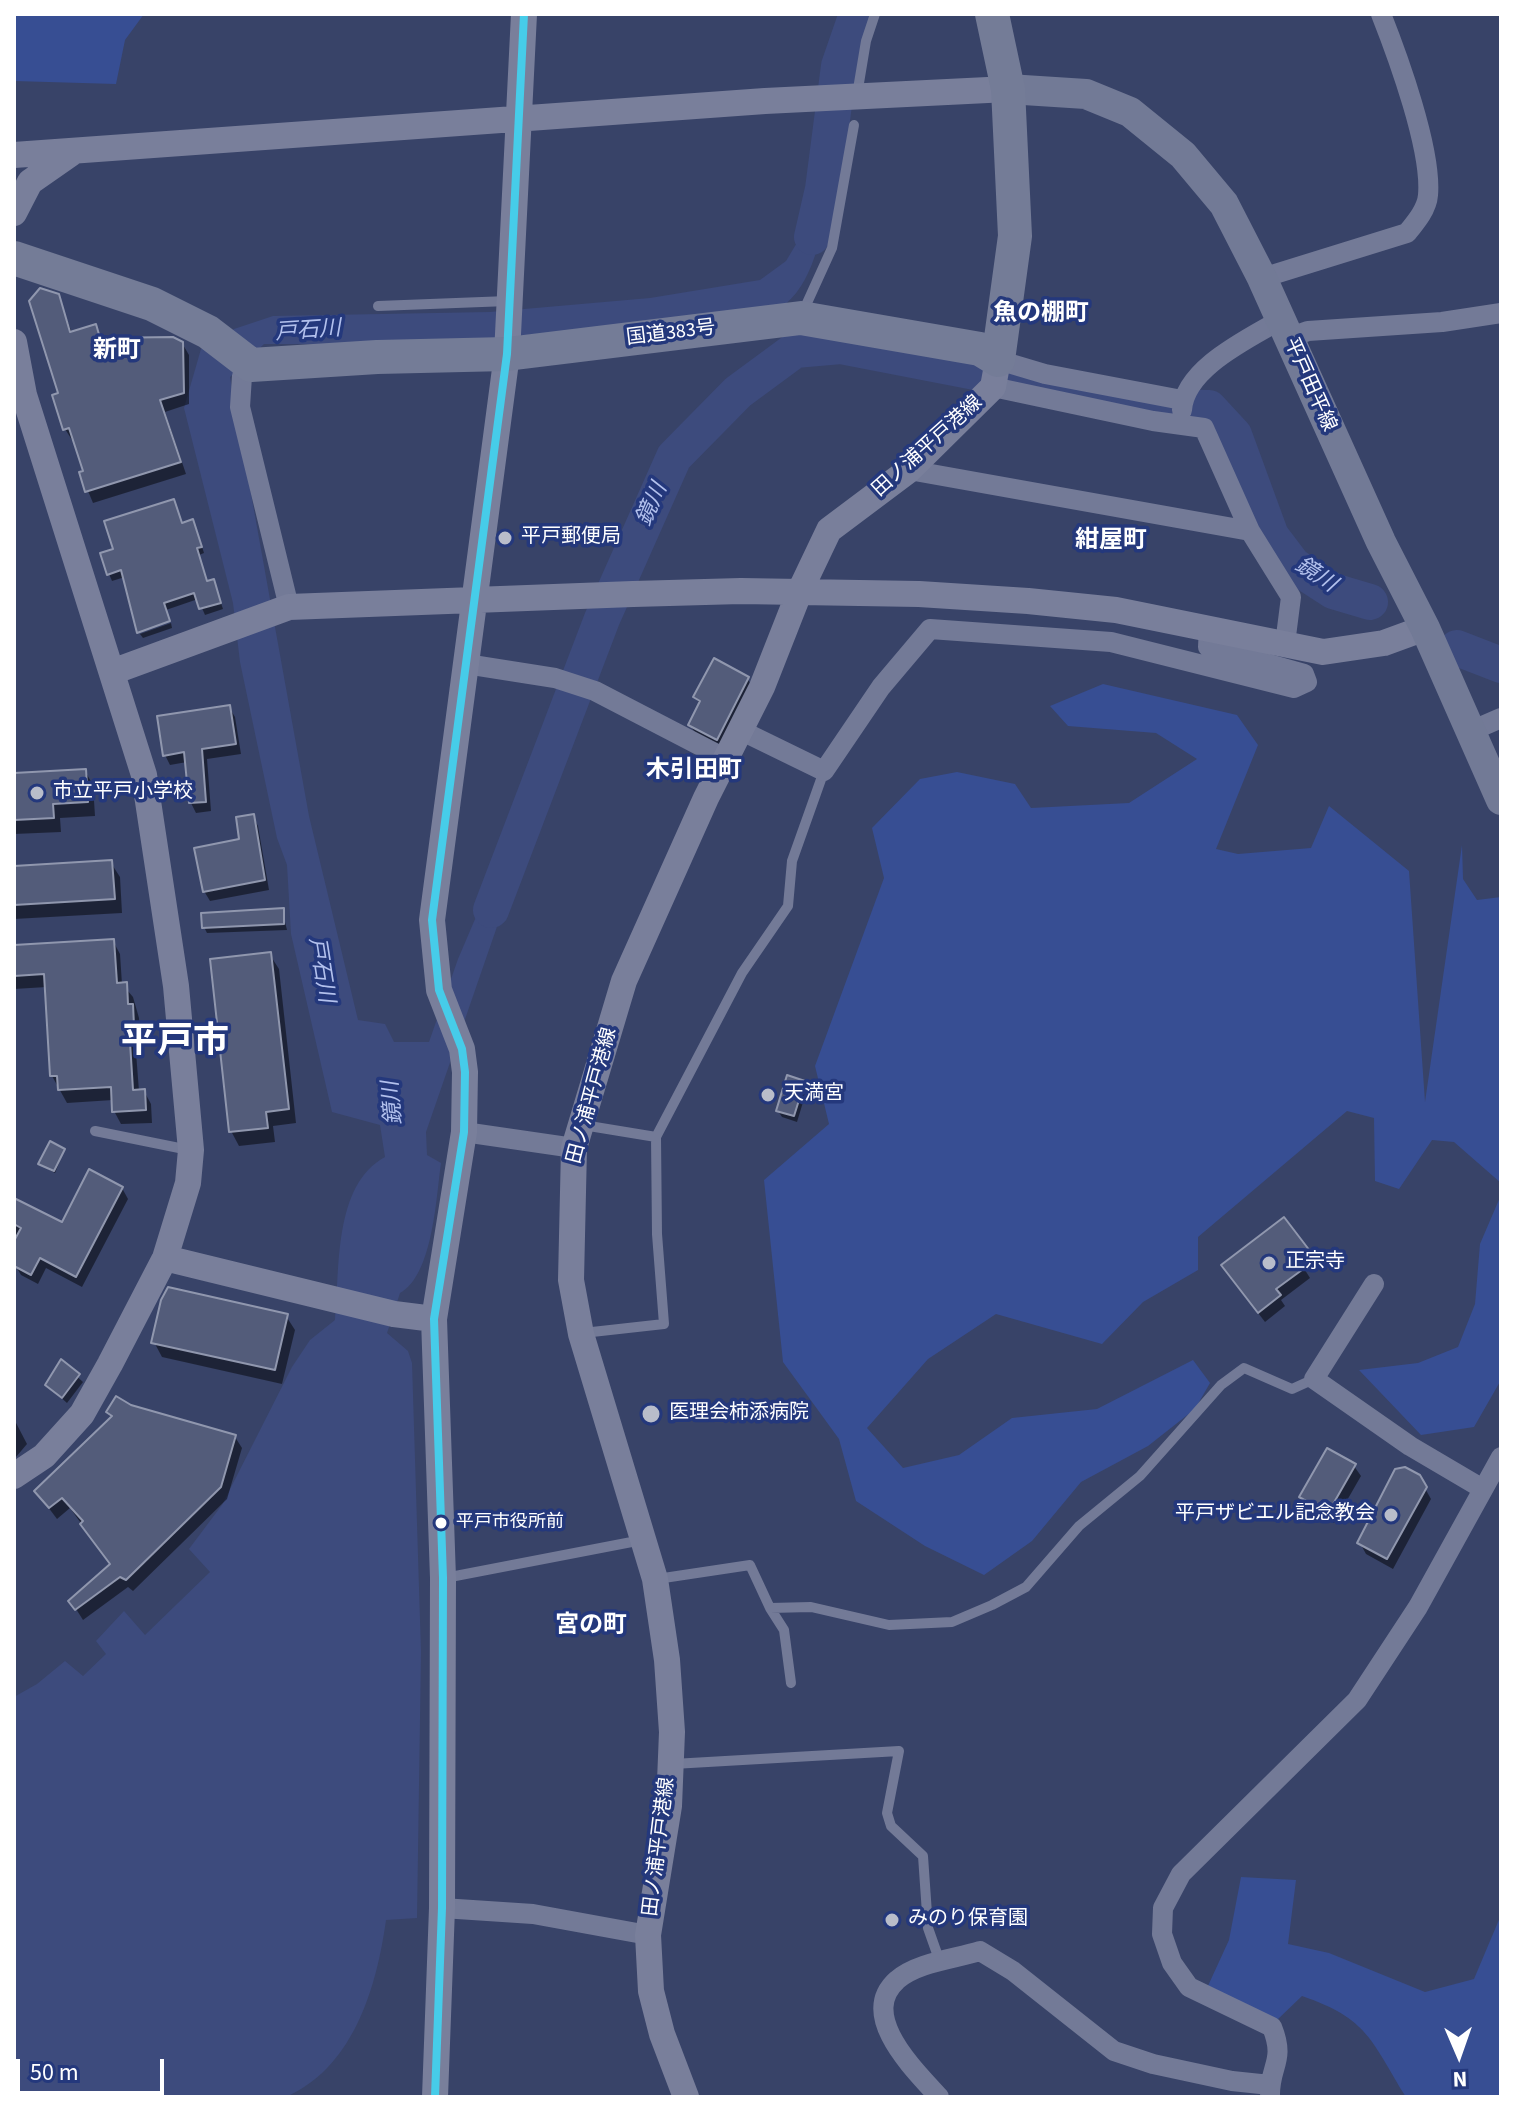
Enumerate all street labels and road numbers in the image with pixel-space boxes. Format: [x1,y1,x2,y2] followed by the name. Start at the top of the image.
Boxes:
[625,317,717,351] street label: 国道383号
[1278,334,1340,436] street label: 平戸田平線
[868,391,988,503] street label: 田ノ浦平戸港線
[563,1025,623,1167] street label: 田ノ浦平戸港線
[640,1776,680,1918] street label: 田ノ浦平戸港線

